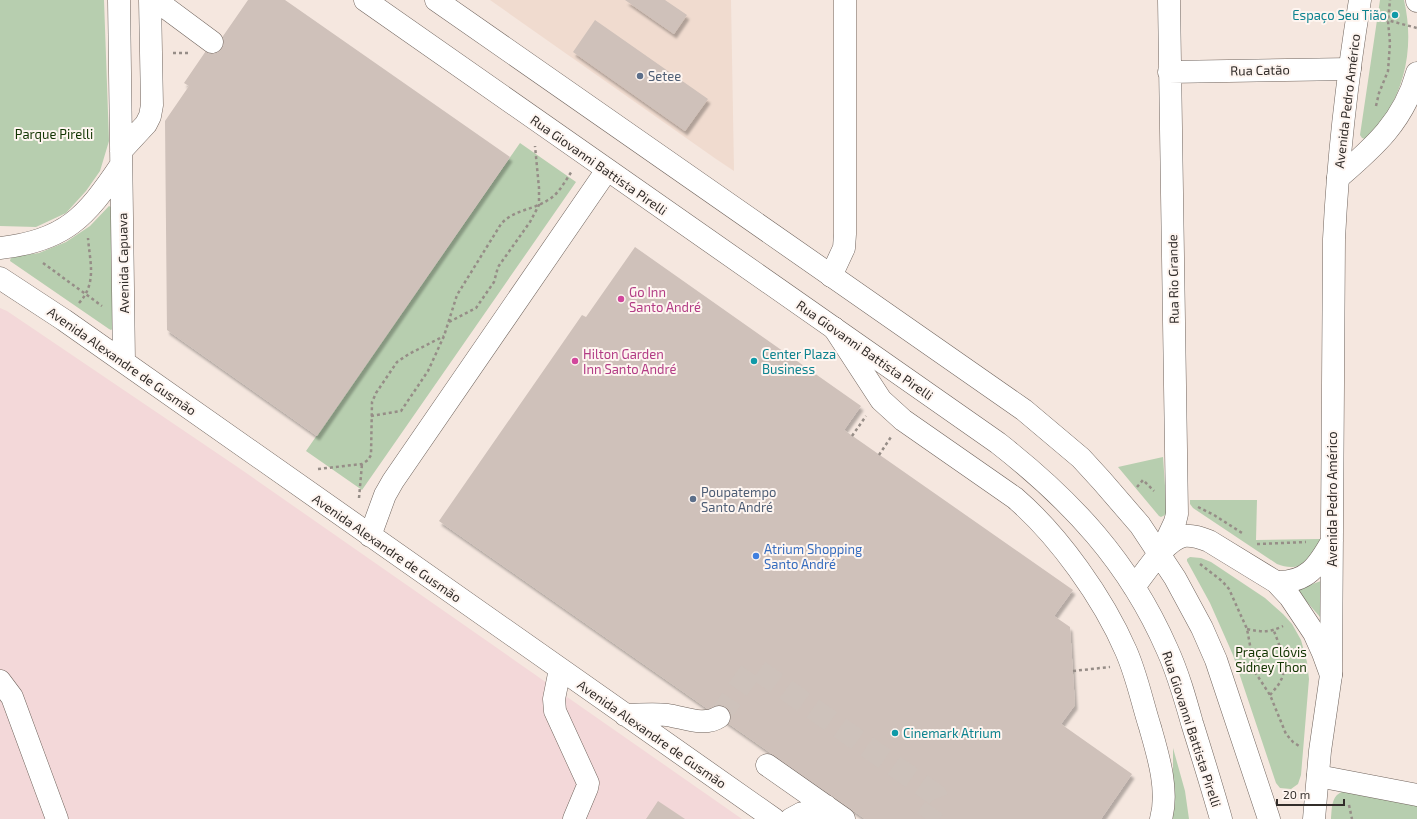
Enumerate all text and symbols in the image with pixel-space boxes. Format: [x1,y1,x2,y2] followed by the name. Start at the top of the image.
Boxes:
[1292,7,1387,24] place label: Espaço Seu Tião
[1390,10,1400,20] marker: Espaço Seu Tião
[1331,33,1363,169] street label: Avenida Pedro Américo
[1230,61,1290,79] street label: Rua Catão
[648,68,681,84] place label: Setee
[635,71,645,81] marker: Setee
[528,112,670,218] street label: Rua Giovanni Battista Pirelli
[15,126,93,142] park label: Parque Pirelli
[114,213,132,313] street label: Avenida Capuava
[1164,234,1182,324] street label: Rua Rio Grande
[629,284,701,315] place label: Go Inn Santo André
[616,294,626,304] marker: Go Inn Santo André
[794,297,936,403] street label: Rua Giovanni Battista Pirelli
[45,303,199,419] street label: Avenida Alexandre de Gusmão
[583,346,676,377] place label: Hilton Garden Inn Santo André
[762,346,836,377] place label: Center Plaza Business
[570,356,580,366] marker: Hilton Garden Inn Santo André
[749,356,759,366] marker: Center Plaza Business
[1324,431,1340,567] street label: Avenida Pedro Américo
[701,484,776,515] place label: Poupatempo Santo André
[310,490,464,606] street label: Avenida Alexandre de Gusmão
[688,494,698,504] marker: Poupatempo Santo André
[764,541,862,572] place label: Atrium Shopping Santo André
[751,551,761,561] marker: Atrium Shopping Santo André
[1235,644,1307,675] park label: Praça Clóvis Sidney Thon
[1159,649,1225,809] street label: Rua Giovanni Battista Pirelli
[575,676,729,792] street label: Avenida Alexandre de Gusmão
[903,725,1001,741] place label: Cinemark Atrium
[890,728,900,738] marker: Cinemark Atrium
[1277,781,1344,807] scale bar
[1283,787,1310,801] text: 20 m

